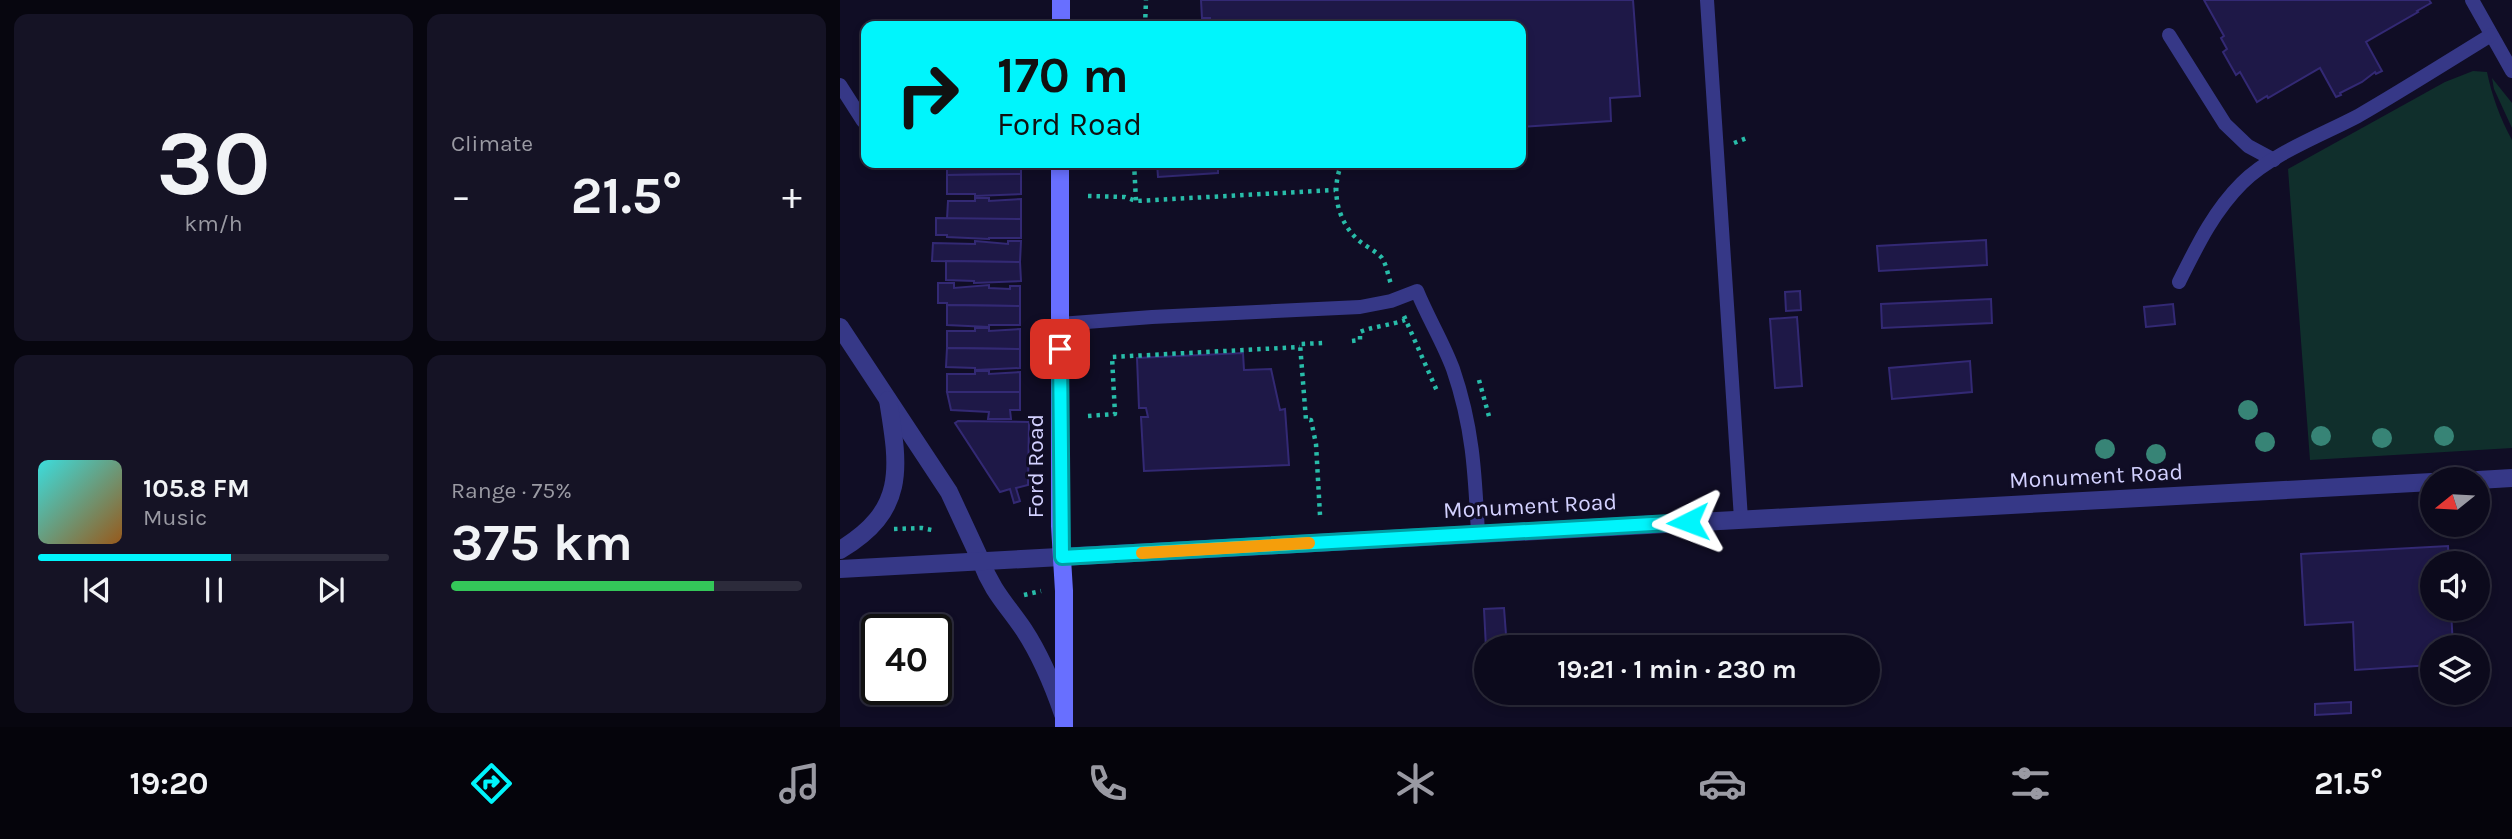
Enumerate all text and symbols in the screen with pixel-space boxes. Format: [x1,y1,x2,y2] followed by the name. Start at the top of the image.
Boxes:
[997,47,1129,104] text: 170 m
[882,49,973,140] icon: right
[997,106,1142,143] text: Ford Road
[156,111,271,217] text: 30
[451,130,533,157] text: Climate
[571,165,682,226] text: 21.5°
[451,174,471,219] text: −
[782,174,802,219] text: +
[184,210,243,237] text: km/h
[1030,319,1090,379] pin
[1041,330,1079,368] icon: arrive
[1022,414,1049,518] street label: Ford Road
[2008,458,2184,494] street label: Monument Road
[2420,467,2490,537] north arrow
[2420,467,2490,705] map controls
[143,473,250,504] text: 105.8 FM
[451,477,572,504] text: Range · 75%
[1651,485,1725,559] position arrow
[1442,488,1618,524] street label: Monument Road
[143,504,207,531] text: Music
[451,512,633,573] text: 375 km
[2420,551,2490,621] button: sound
[78,571,116,609] icon: previous
[195,571,233,609] icon: pause
[312,571,350,609] icon: next
[861,614,952,705] speed limit sign: 40
[2420,635,2490,705] button: layers
[1557,654,1797,685] text: 19:21 · 1 min · 230 m
[467,759,516,808] icon: directions
[775,759,824,808] icon: music
[1083,759,1132,808] icon: phone
[1391,759,1440,808] icon: climate
[1698,759,1747,808] icon: car
[2006,759,2055,808] icon: filters
[129,765,209,802] text: 19:20
[2314,765,2383,802] text: 21.5°

